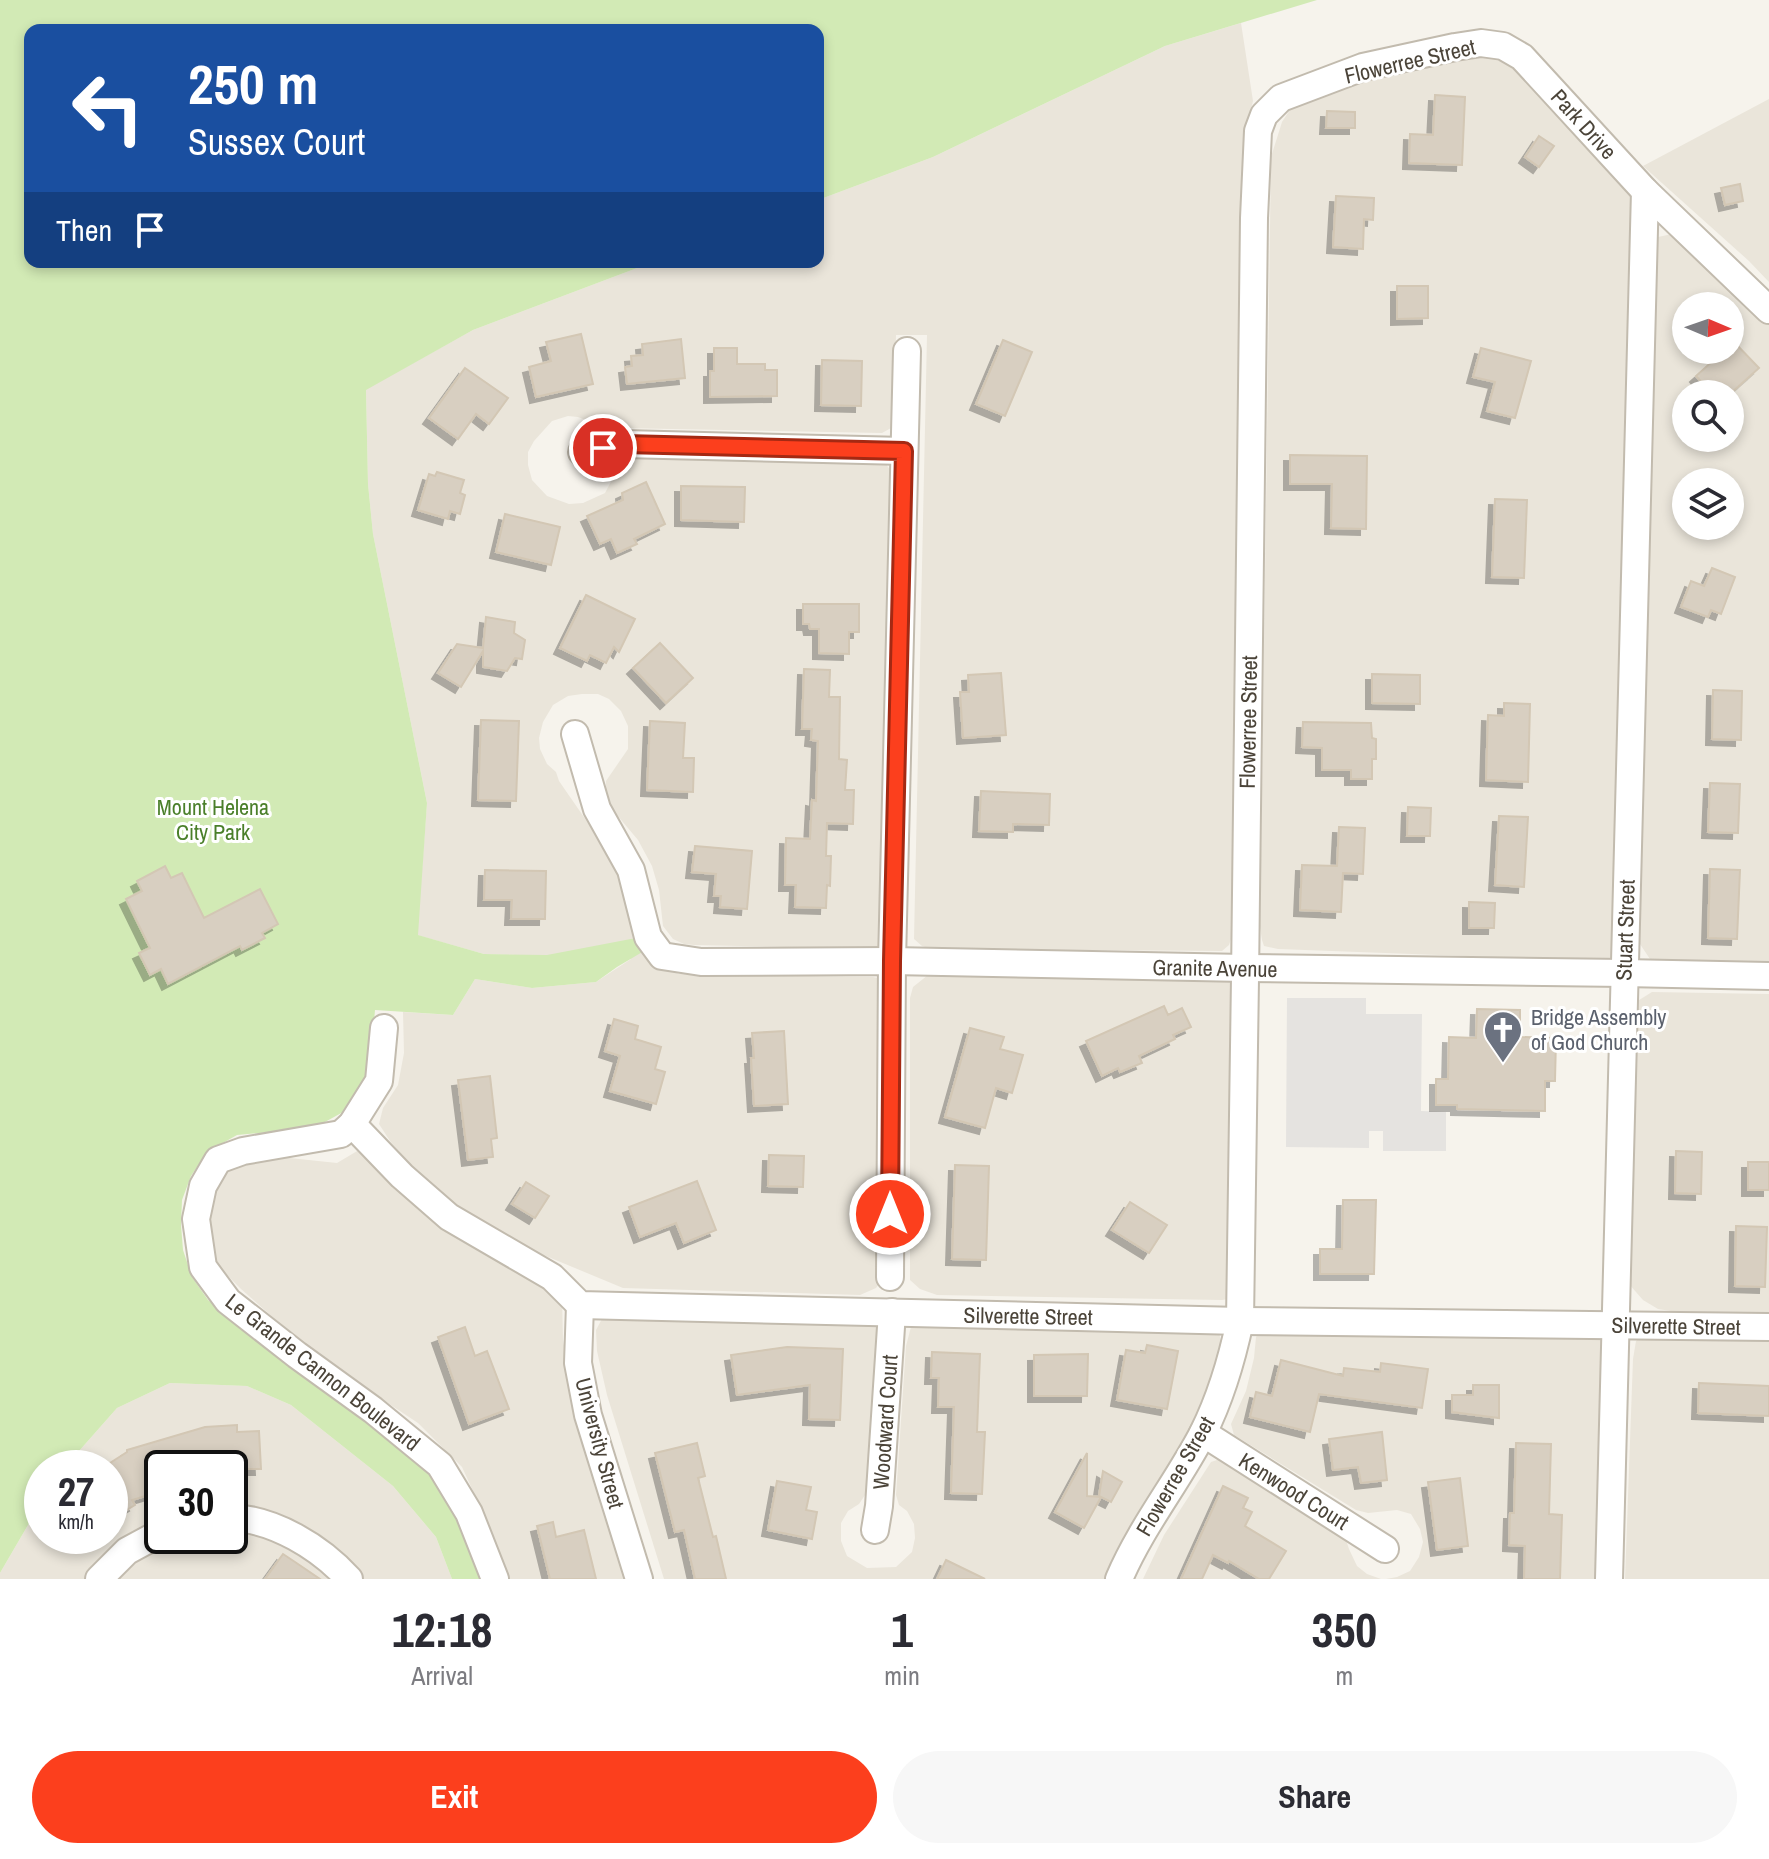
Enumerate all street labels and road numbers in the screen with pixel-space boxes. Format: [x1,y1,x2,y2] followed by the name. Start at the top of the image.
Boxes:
[1342,31,1478,91] street label: Flowerree Street
[1544,82,1624,166] street label: Park Drive
[1232,655,1264,789] street label: Flowerree Street
[1608,879,1642,981] street label: Stuart Street
[1152,952,1278,984] street label: Granite Avenue
[219,1286,427,1458] street label: Le Grande Cannon Boulevard
[963,1300,1093,1332] street label: Silverette Street
[1611,1310,1741,1342] street label: Silverette Street
[865,1354,905,1490] street label: Woodward Court
[568,1374,632,1512] street label: University Street
[1129,1411,1221,1541] street label: Flowerree Street
[1233,1445,1355,1537] street label: Kenwood Court

